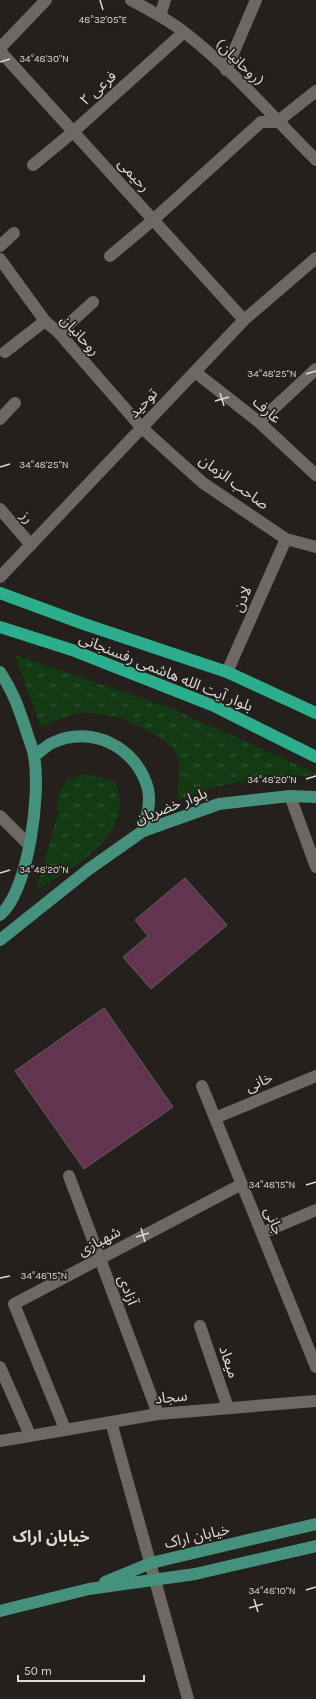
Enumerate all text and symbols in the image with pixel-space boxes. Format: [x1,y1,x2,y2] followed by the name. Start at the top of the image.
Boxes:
[79,14,127,26] text: 48°32'05"E
[212,35,268,89] street label: (روحانیان)
[19,53,69,65] text: 34°48'30"N
[76,67,120,109] street label: فرعی ۲
[114,154,154,196] street label: رحیمی
[56,311,104,359] street label: روحانیان
[247,368,297,380] text: 34°48'25"N
[125,384,161,422] street label: توحید
[249,393,285,427] street label: عارف
[196,451,272,513] street label: صاحب الزمان
[19,459,69,471] text: 34°48'25"N
[16,506,37,527] street label: رز
[228,583,256,615] street label: لادن
[77,629,255,715] street label: بلوار آیت الله هاشمی رفسنجانی
[247,774,297,786] text: 34°48'20"N
[132,784,210,828] street label: بلوار خضریان
[19,864,69,876] text: 34°48'20"N
[242,1068,276,1096] street label: خانی
[249,1179,295,1191] text: 34°48'15"N
[260,1205,288,1238] street label: جانی
[75,1222,124,1260] street label: شهبازی
[21,1270,67,1282] text: 34°48'15"N
[114,1272,142,1308] street label: آزادی
[215,1344,243,1380] street label: میعاد
[154,1386,189,1408] street label: سجاد
[163,1520,232,1552] street label: خیابان اراک
[12,1527,90,1546] district label: خیابان اراک
[248,1585,296,1597] text: 34°48'10"N
[18,1657,144,1683] scale bar
[24,1664,52,1678] text: 50 m

